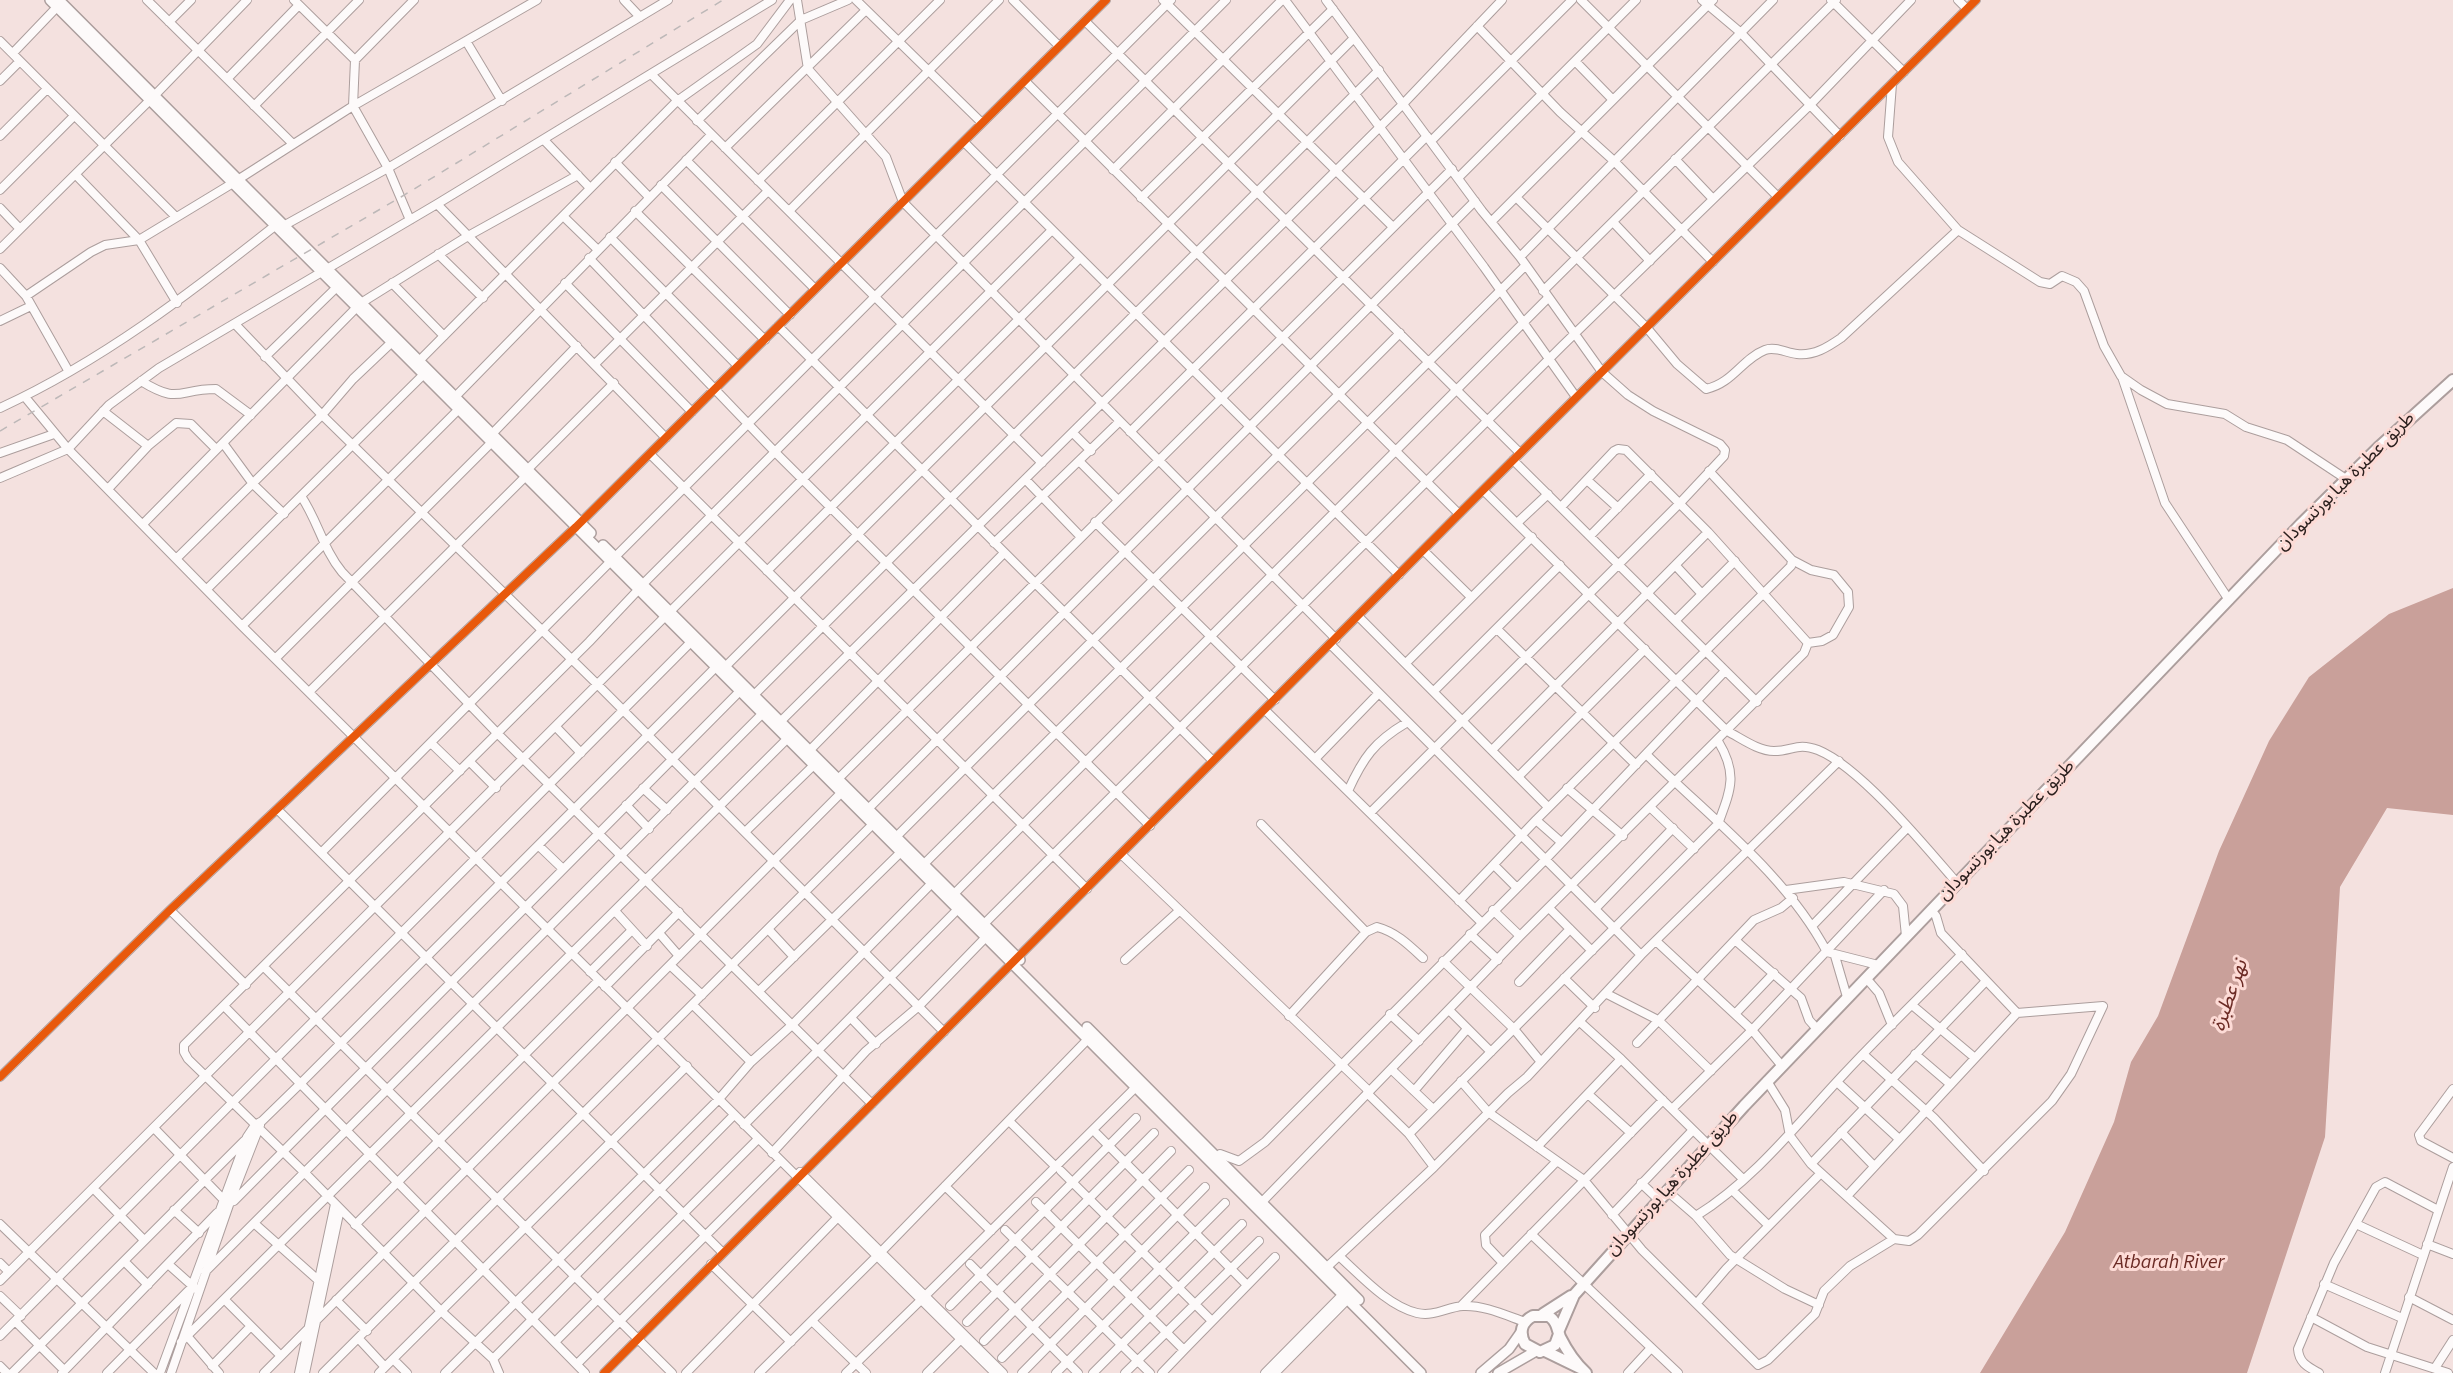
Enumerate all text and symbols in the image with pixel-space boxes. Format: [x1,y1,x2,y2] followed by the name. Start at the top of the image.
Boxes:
[2272,408,2420,556] street label: طريق عطبرة هيا بورتسودان
[1934,756,2080,906] street label: طريق عطبرة هيا بورتسودان
[2208,957,2254,1035] water label: نهر عطبرة
[1602,1107,1744,1261] street label: طريق عطبرة هيا بورتسودان
[2114,1252,2224,1276] water label: Atbarah River

